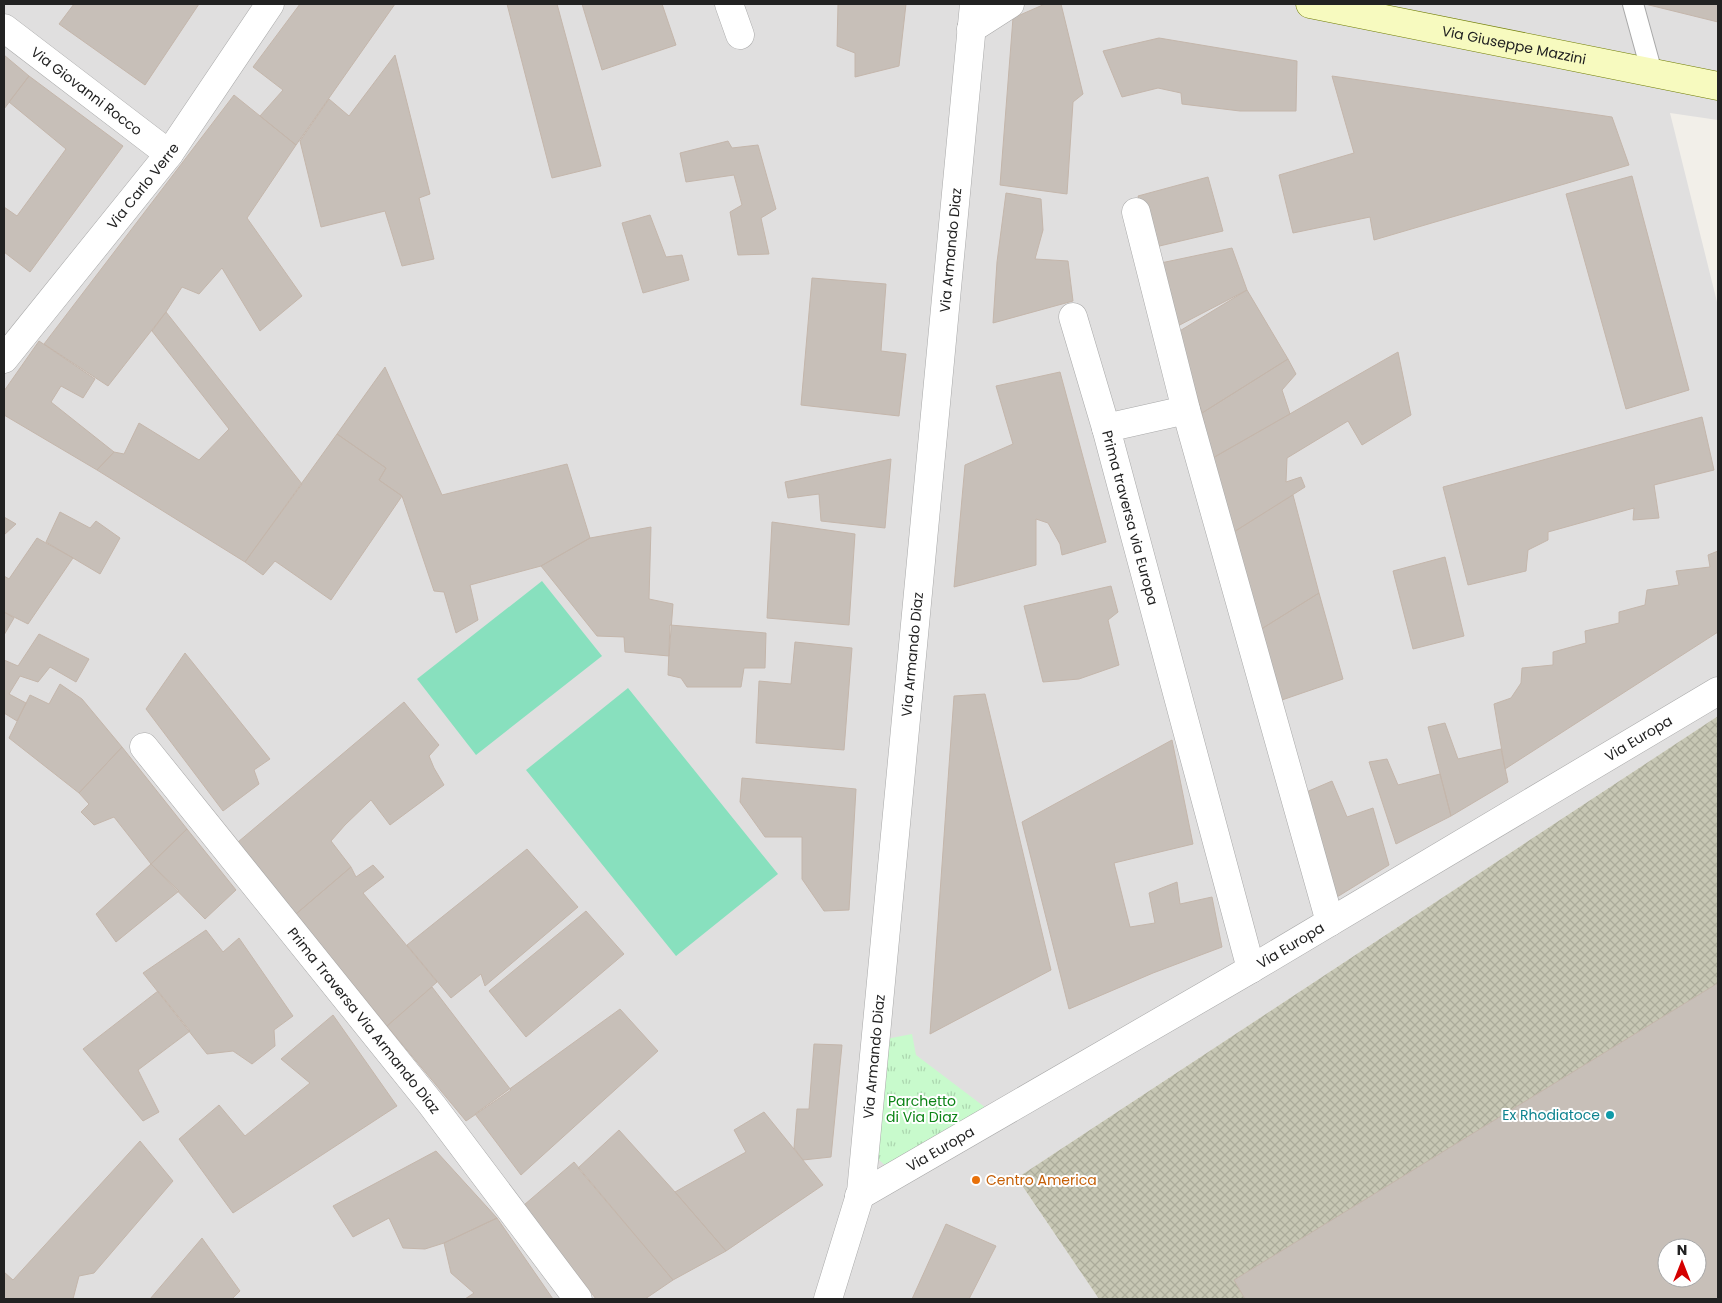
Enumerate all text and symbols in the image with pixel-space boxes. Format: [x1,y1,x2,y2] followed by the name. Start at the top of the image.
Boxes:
[1440,21,1588,69] street label: Via Giuseppe Mazzini
[27,42,147,140] street label: Via Giovanni Rocco
[102,139,184,233] street label: Via Carlo Verre
[935,187,966,313] street label: Via Armando Diaz
[1097,428,1163,608] street label: Prima traversa via Europa
[896,591,928,718] street label: Via Armando Diaz
[1601,710,1676,766] street label: Via Europa
[1253,918,1328,973] street label: Via Europa
[283,923,445,1118] street label: Prima Traversa Via Armando Diaz
[858,993,890,1120] street label: Via Armando Diaz
[886,1091,958,1127] park label: Parchetto di Via Diaz
[1502,1105,1600,1125] place label: Ex Rhodiatoce
[1604,1109,1616,1121] marker: Ex Rhodiatoce
[903,1121,978,1176] street label: Via Europa
[986,1170,1097,1190] place label: Centro America
[970,1174,982,1186] marker: Centro America
[1657,1238,1707,1288] north arrow
[1677,1240,1687,1260] text: N

